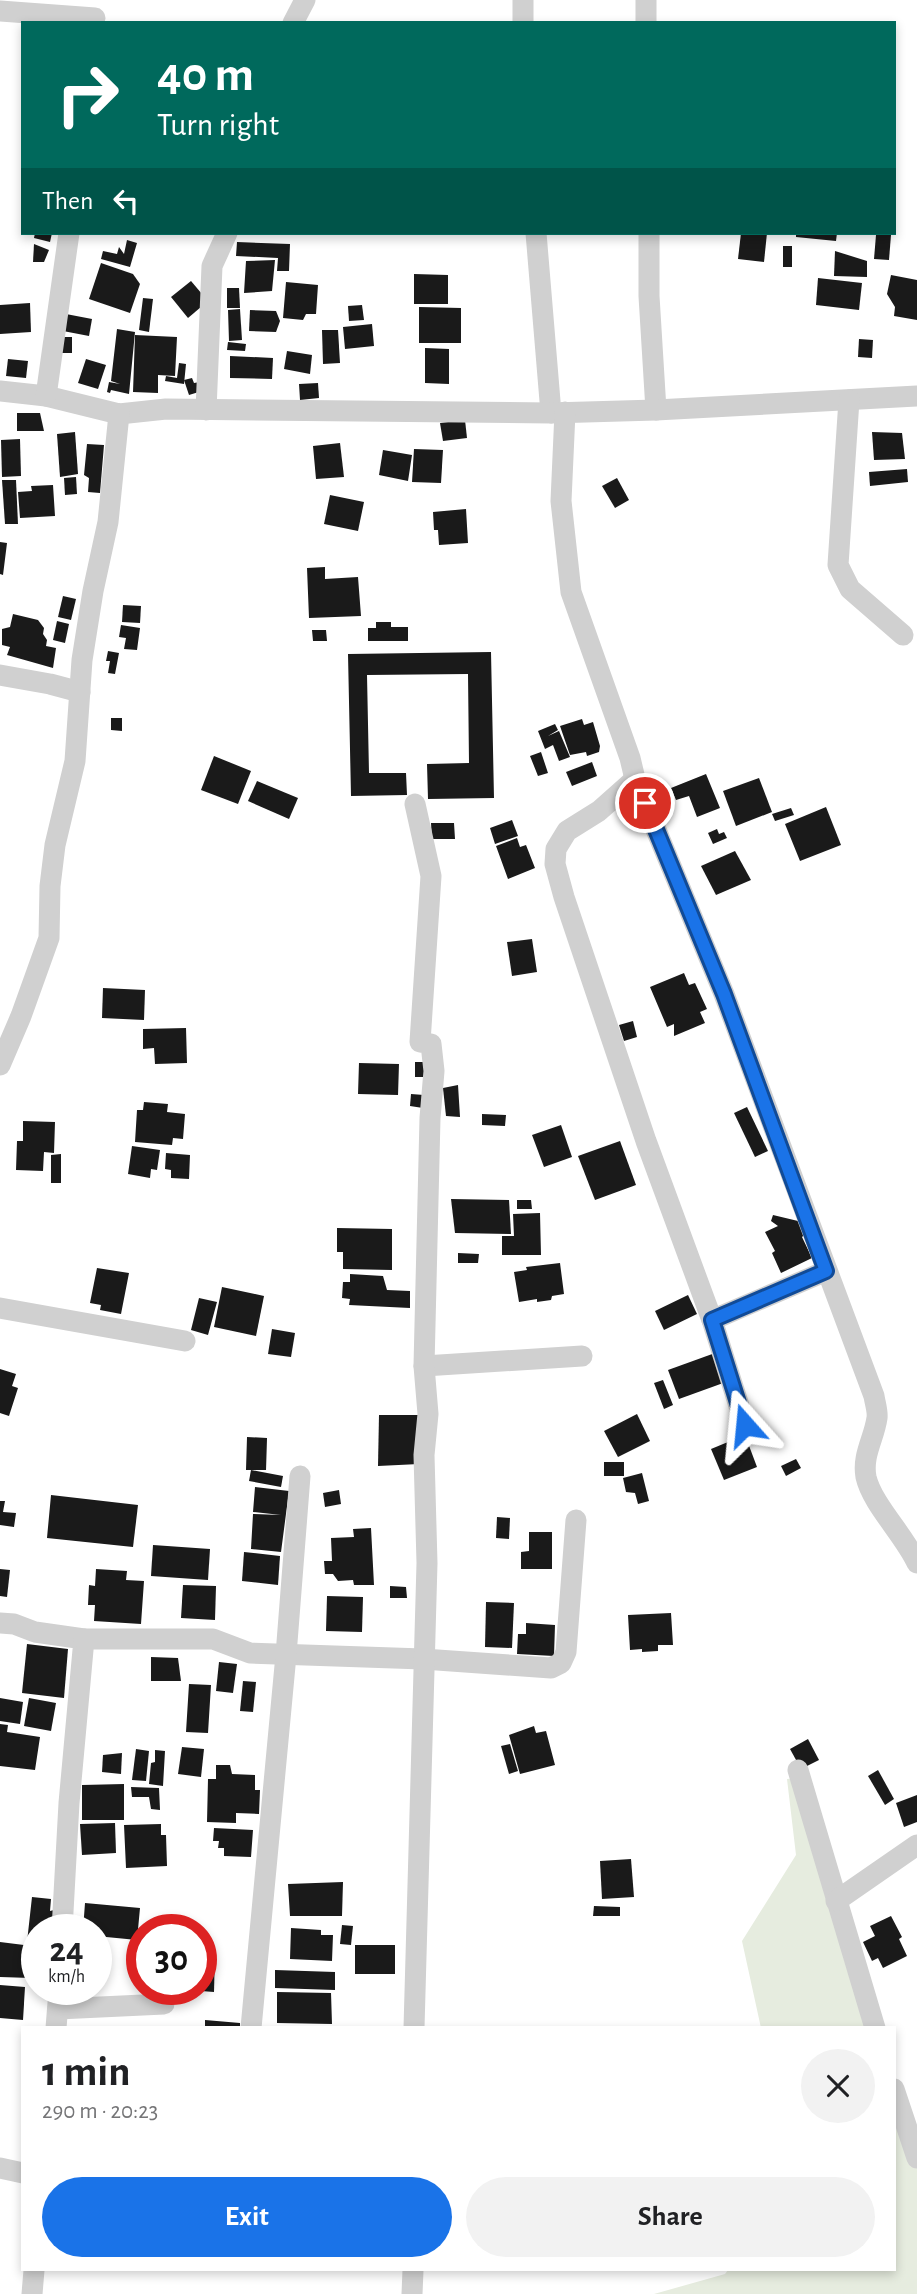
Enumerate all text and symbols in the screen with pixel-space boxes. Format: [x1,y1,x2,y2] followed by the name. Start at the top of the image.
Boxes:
[42,49,133,140] icon: right
[157,51,254,100] text: 40 m
[157,109,279,141] text: Turn right
[107,182,145,220] icon: left
[42,188,93,214] text: Then
[615,773,675,833] pin
[626,784,664,822] icon: arrive
[708,1388,782,1462] position arrow
[126,1914,217,2005] speed limit sign: 30
[49,1933,84,1968] text: 24
[48,1968,85,1986] text: km/h
[801,2049,875,2123] button: close
[42,2051,131,2093] text: 1 min
[42,2100,158,2123] text: 290 m · 20:23
[42,2177,452,2257] button: Exit
[466,2177,875,2257] button: Share

